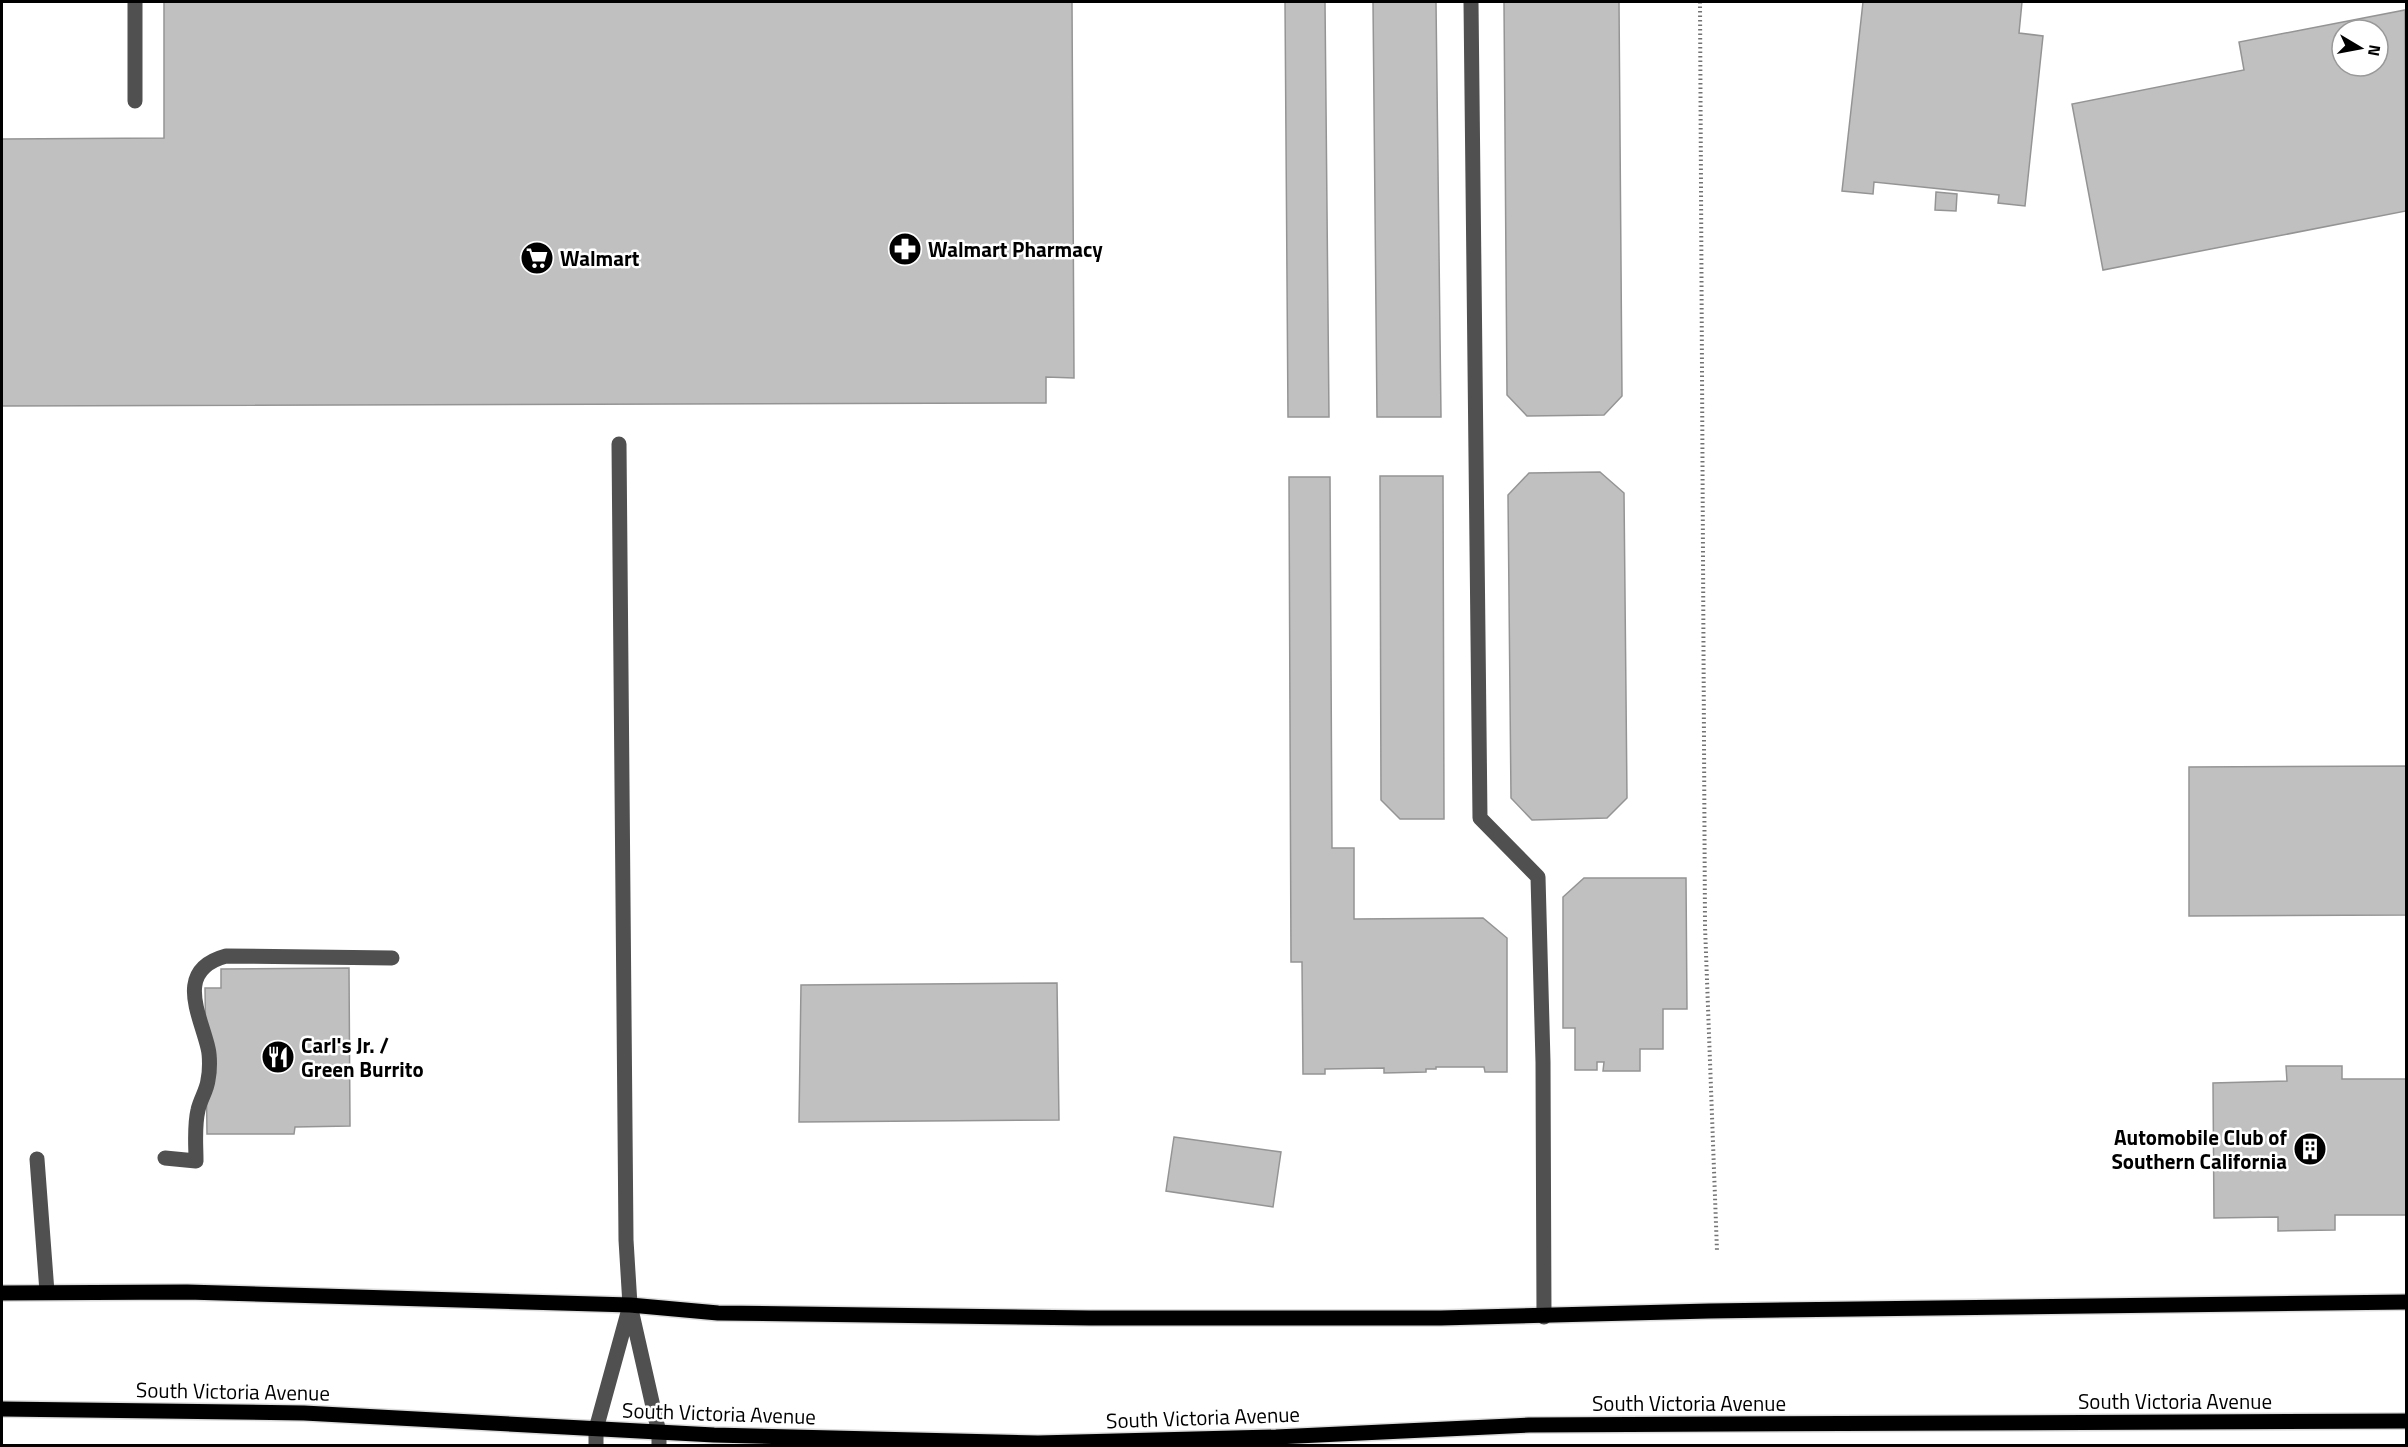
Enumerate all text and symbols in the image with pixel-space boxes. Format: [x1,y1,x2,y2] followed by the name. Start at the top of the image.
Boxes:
[2330,18,2390,78] north arrow
[2362,43,2388,58] text: N
[887,231,923,267] pharmacy icon: Walmart Pharmacy
[928,233,1103,265] place label: Walmart Pharmacy
[519,240,555,276] supermarket icon: Walmart
[560,242,640,274] place label: Walmart
[301,1029,424,1085] place label: Carl's Jr. / Green Burrito
[260,1039,296,1075] restaurant icon: Carl's Jr. / Green Burrito
[2111,1121,2287,1177] place label: Automobile Club of Southern California
[2292,1131,2328,1167] building icon: Automobile Club of Southern California
[136,1373,330,1409] street label: South Victoria Avenue
[2078,1385,2272,1417] street label: South Victoria Avenue
[1592,1387,1786,1419] street label: South Victoria Avenue
[621,1394,817,1432] street label: South Victoria Avenue
[1105,1398,1301,1436] street label: South Victoria Avenue

